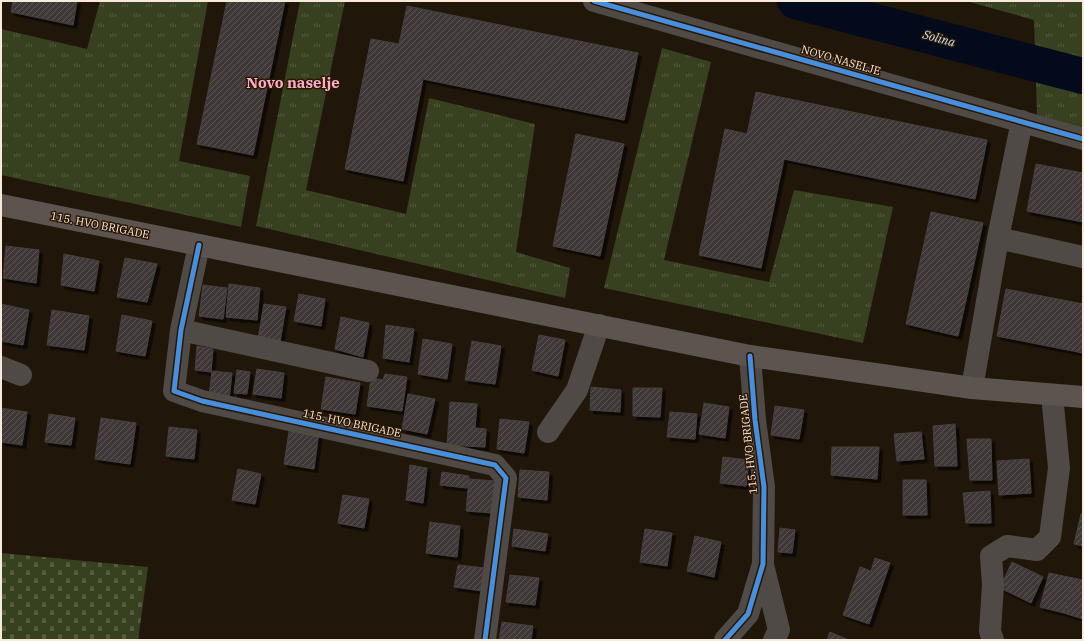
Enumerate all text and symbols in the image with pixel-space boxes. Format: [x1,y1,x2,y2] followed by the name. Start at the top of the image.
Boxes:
[920,26,957,50] water label: Solina
[800,42,882,78] street label: NOVO NASELJE
[246,73,340,92] district label: Novo naselje
[49,209,151,241] street label: 115. HVO BRIGADE
[736,393,760,495] street label: 115. HVO BRIGADE
[302,406,402,440] street label: 115. HVO BRIGADE

